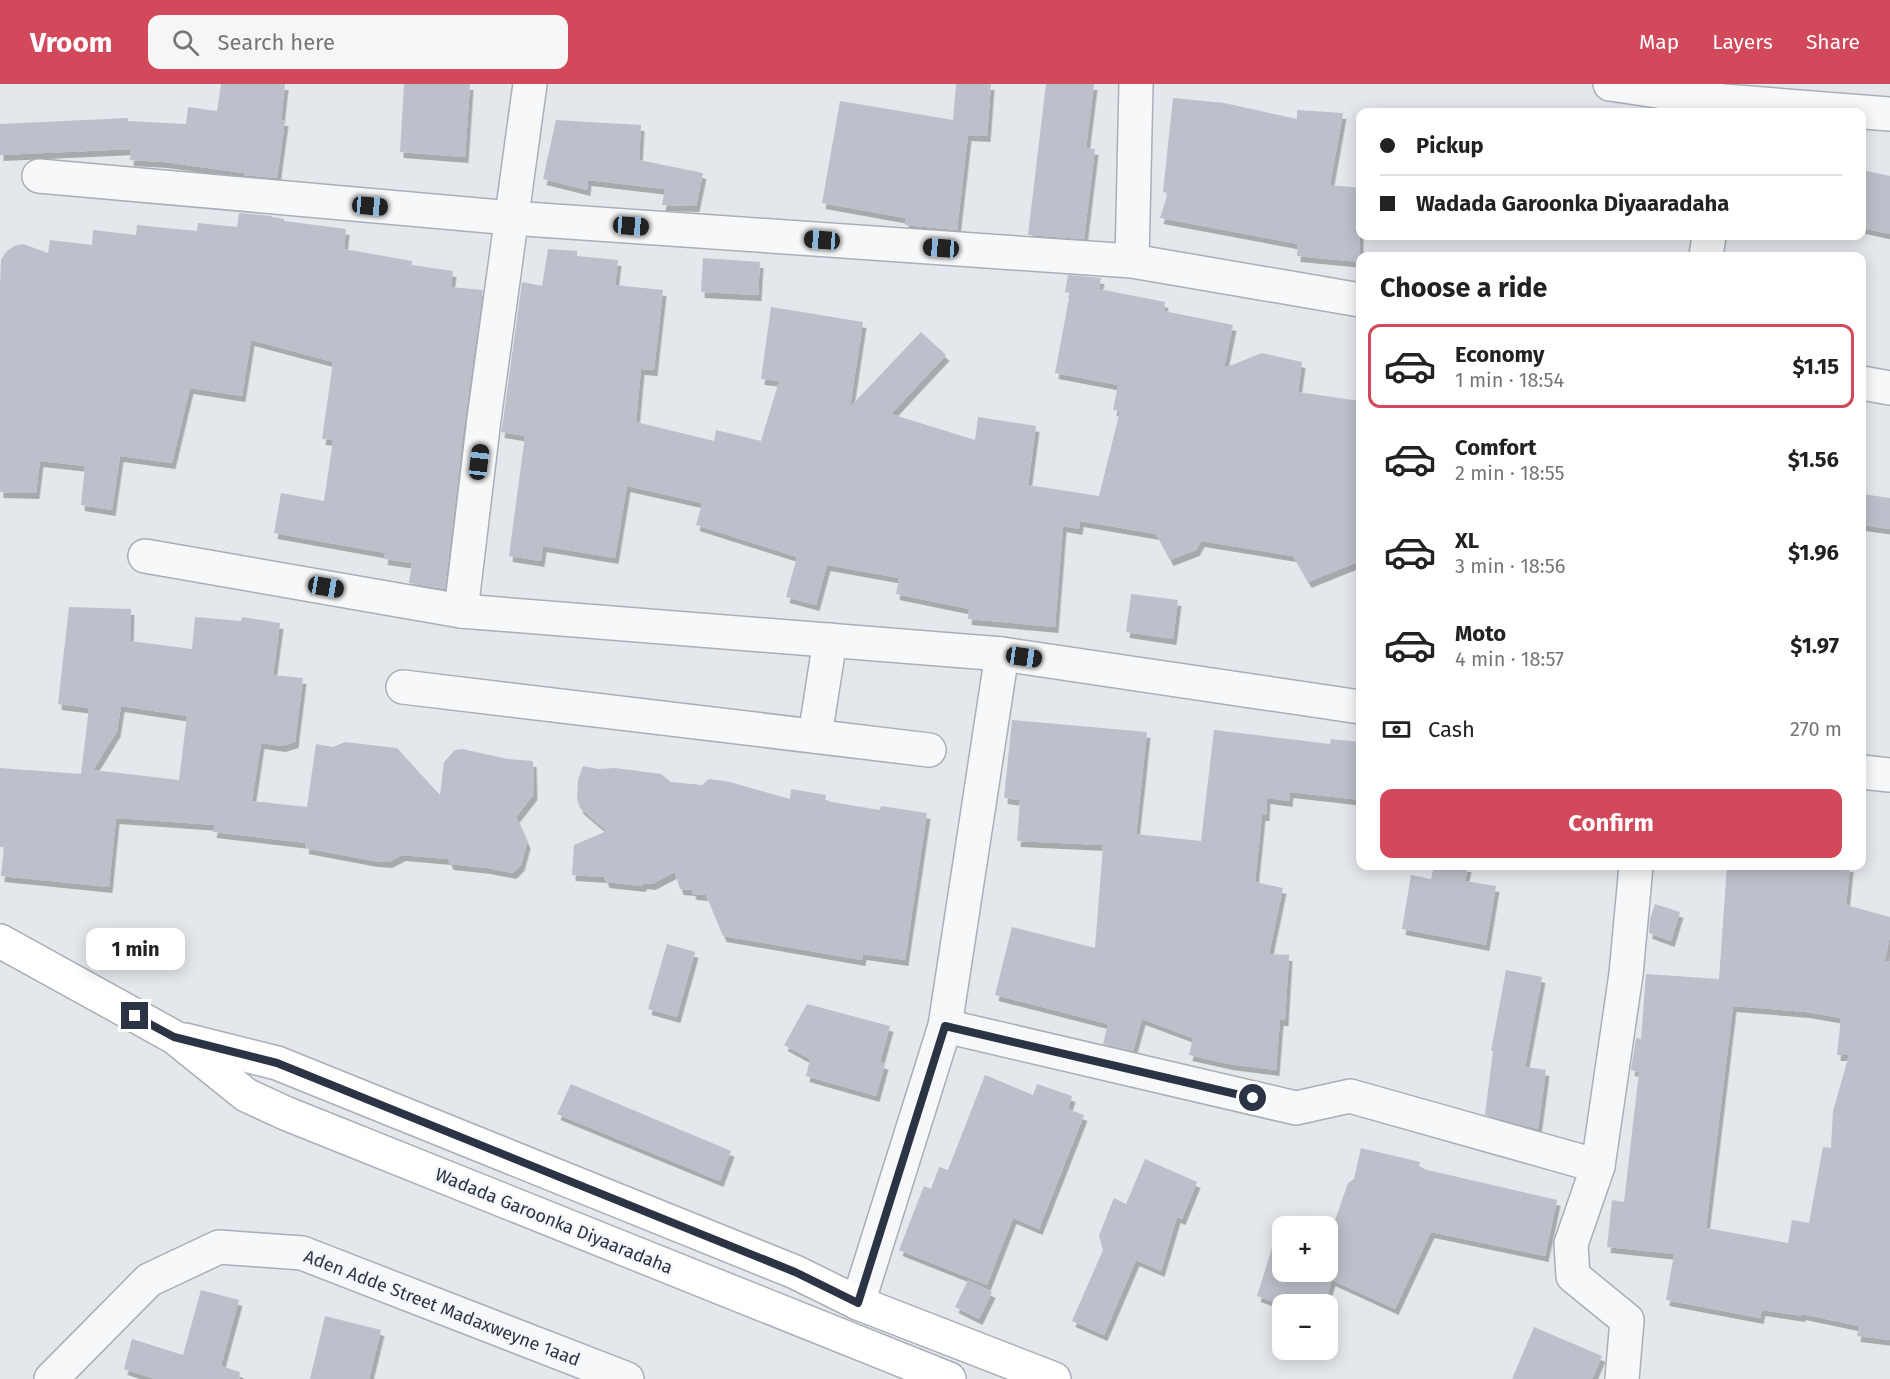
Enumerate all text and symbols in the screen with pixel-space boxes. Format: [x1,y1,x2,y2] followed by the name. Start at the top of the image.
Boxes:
[148,15,568,69] search box
[30,26,112,59] text: Vroom
[169,26,202,59] icon: search
[217,29,335,56] text: Search here
[1639,29,1679,55] text: Map
[1712,29,1773,55] text: Layers
[1806,29,1860,55] text: Share
[1416,132,1484,159] text: Pickup
[1416,190,1729,217] text: Wadada Garoonka Diyaaradaha
[351,195,389,217] car
[612,216,650,236] car
[803,230,841,250] car
[922,238,960,258] car
[1380,272,1547,304] text: Choose a ride
[1383,339,1437,393] icon: car
[1455,341,1544,368] text: Economy
[1792,353,1839,380] text: $1.15
[1455,368,1564,392] text: 1 min · 18:54
[1383,432,1437,486] icon: car
[1455,434,1536,461] text: Comfort
[468,443,490,481] car
[1788,446,1839,473] text: $1.56
[1455,461,1565,485] text: 2 min · 18:55
[1383,525,1437,579] icon: car
[1455,527,1479,554] text: XL
[1788,539,1839,566] text: $1.96
[1455,554,1565,578] text: 3 min · 18:56
[307,575,345,599] car
[1383,618,1437,672] icon: car
[1455,620,1506,647] text: Moto
[1790,632,1839,659] text: $1.97
[1005,646,1043,668] car
[1455,647,1564,671] text: 4 min · 18:57
[1380,713,1413,746] icon: cash
[1428,716,1475,743] text: Cash
[1790,717,1842,741] text: 270 m
[1380,789,1842,858] button: Confirm
[86,929,184,971] callout: 1 min
[111,937,160,961] text: 1 min
[121,1002,148,1029] route end
[1239,1084,1266,1111] route start
[432,1163,676,1279] street label: Wadada Garoonka Diyaaradaha
[1272,1216,1338,1360] map controls
[1272,1216,1338,1282] button: +
[301,1245,583,1371] street label: Aden Adde Street Madaxweyne 1aad
[1272,1294,1338,1360] button: −

